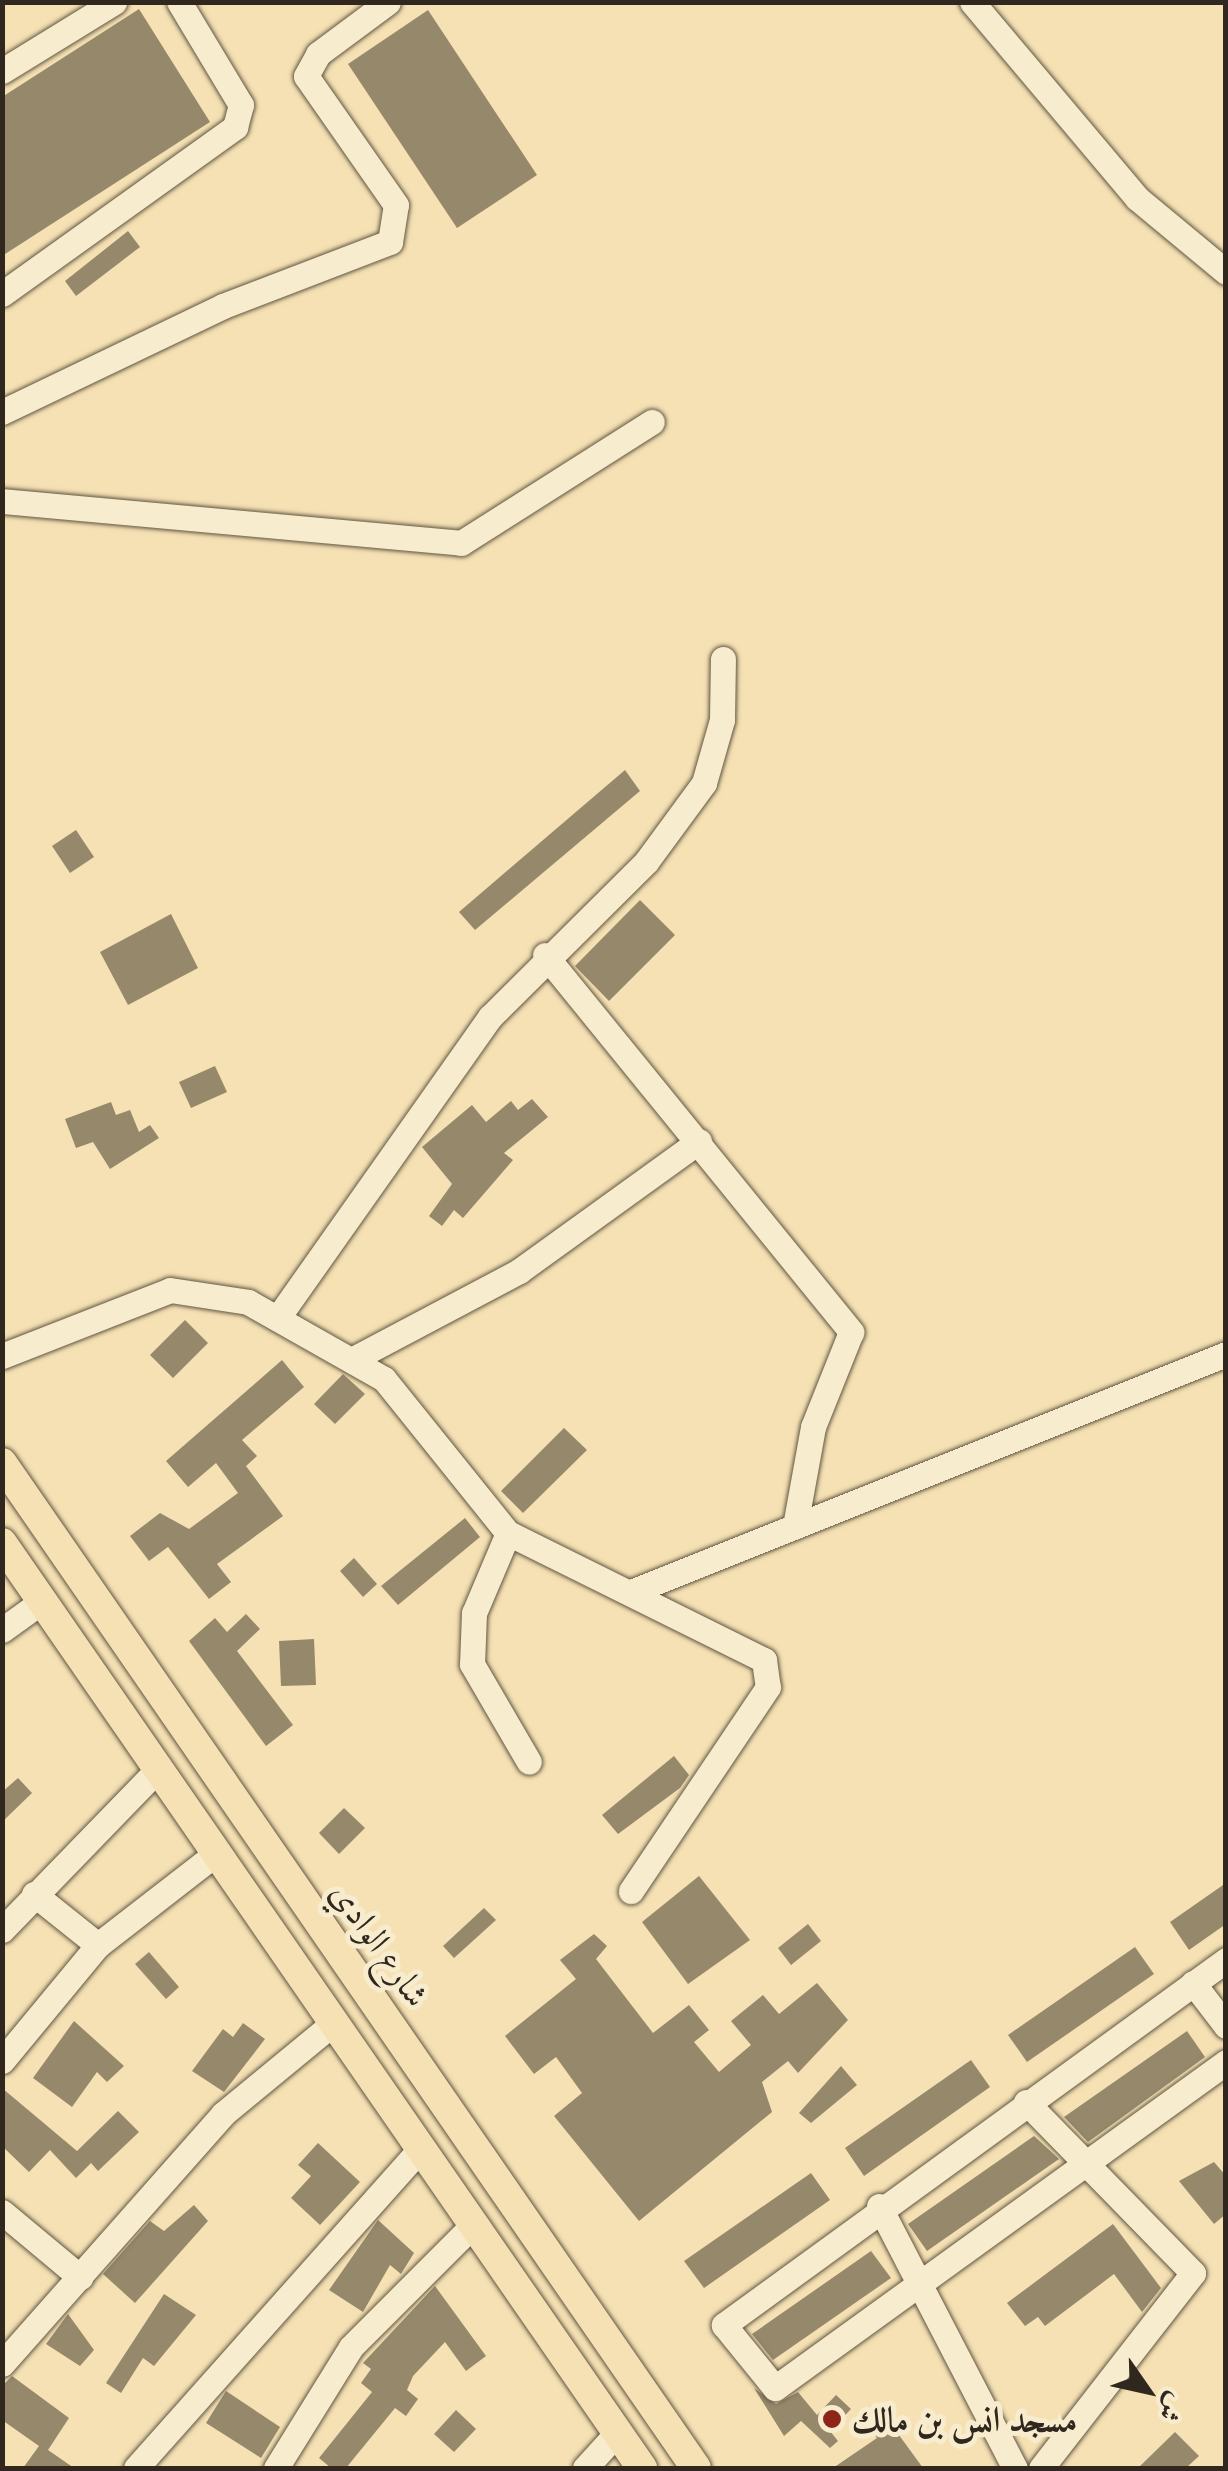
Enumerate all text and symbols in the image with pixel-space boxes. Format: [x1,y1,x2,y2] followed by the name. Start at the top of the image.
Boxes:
[322,1873,438,2015] street label: شارع الوادي
[1098,2341,1198,2441] north arrow
[1150,2386,1196,2429] text: ش
[852,2398,1077,2440] place label: مسجد انس بن مالك
[821,2408,843,2430] marker: مسجد انس بن مالك

